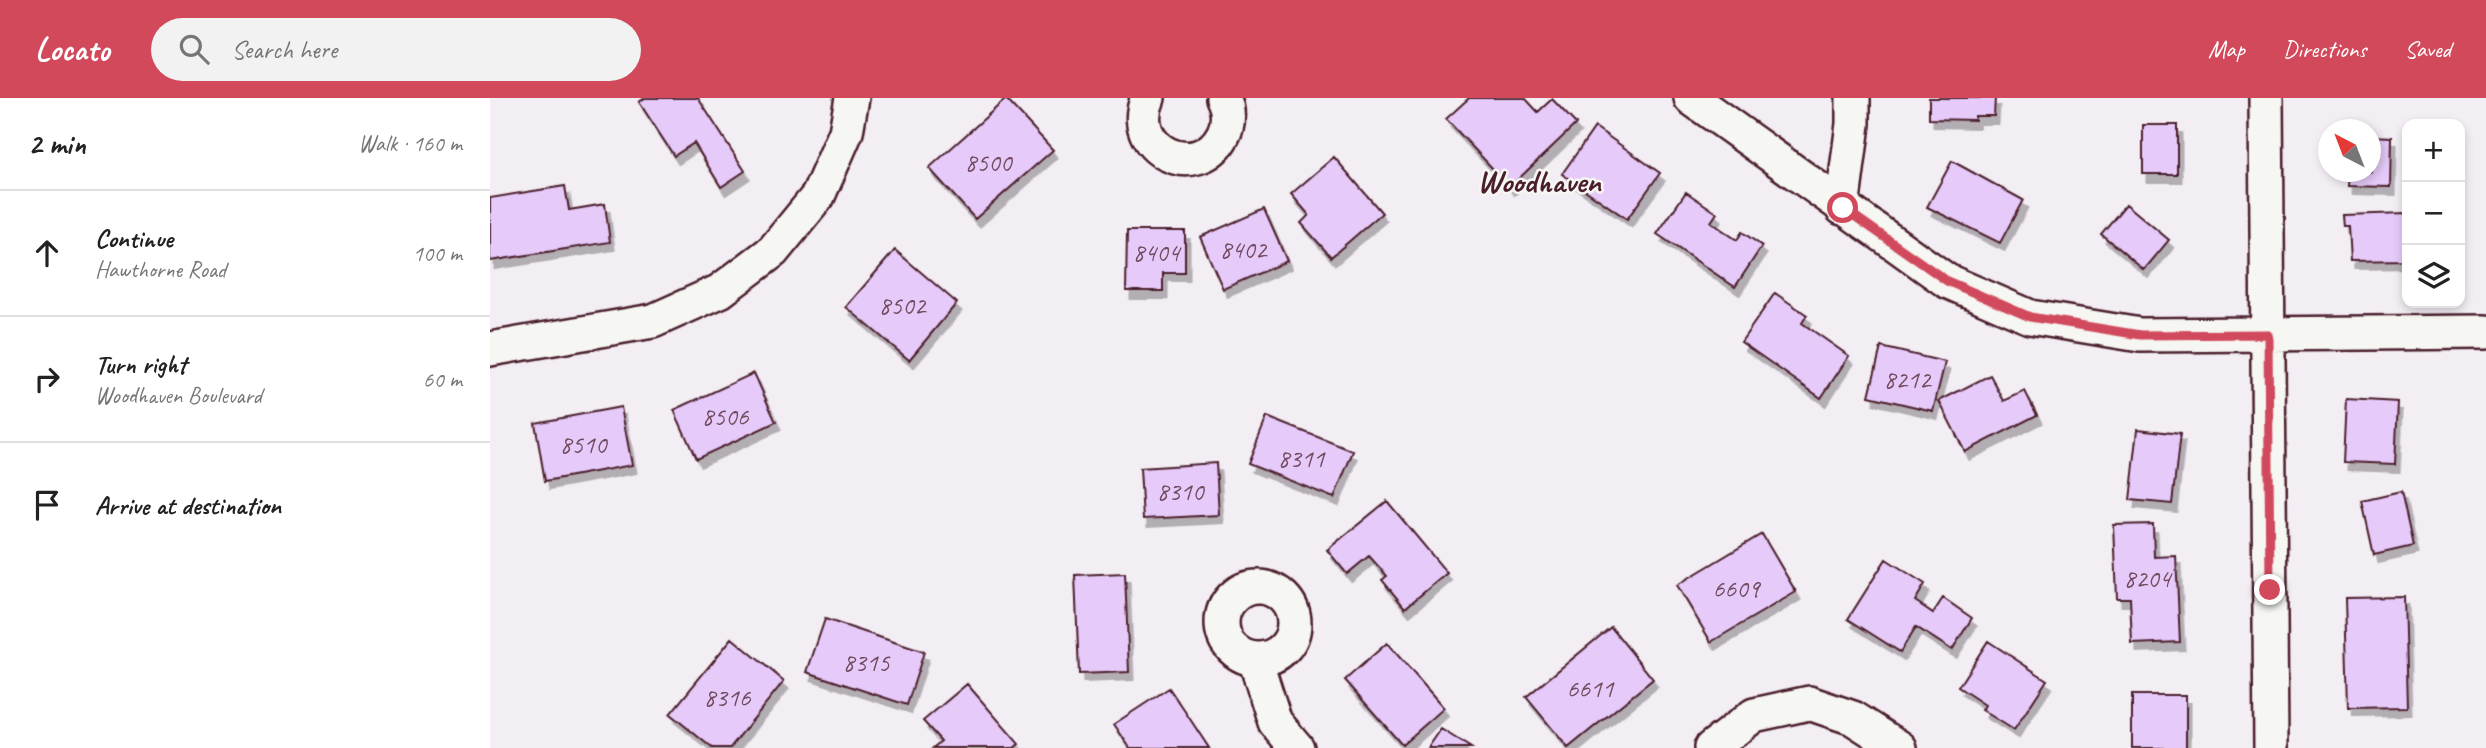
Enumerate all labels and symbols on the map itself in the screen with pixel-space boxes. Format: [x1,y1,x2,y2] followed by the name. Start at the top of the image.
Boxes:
[2318,119,2381,182] north arrow
[965,146,1014,179] house number: 8500
[1477,161,1602,202] district label: Woodhaven
[1827,192,1858,223] route start
[1220,233,1269,266] house number: 8402
[1133,236,1182,269] house number: 8404
[879,289,928,322] house number: 8502
[1884,363,1933,396] house number: 8212
[702,400,750,433] house number: 8506
[560,428,609,461] house number: 8510
[1278,442,1326,475] house number: 8311
[1157,475,1206,508] house number: 8310
[2124,562,2173,595] house number: 8204
[1713,572,1762,605] house number: 6609
[2254,574,2285,605] route end
[843,646,891,679] house number: 8315
[1567,672,1615,705] house number: 6611
[704,681,752,714] house number: 8316

